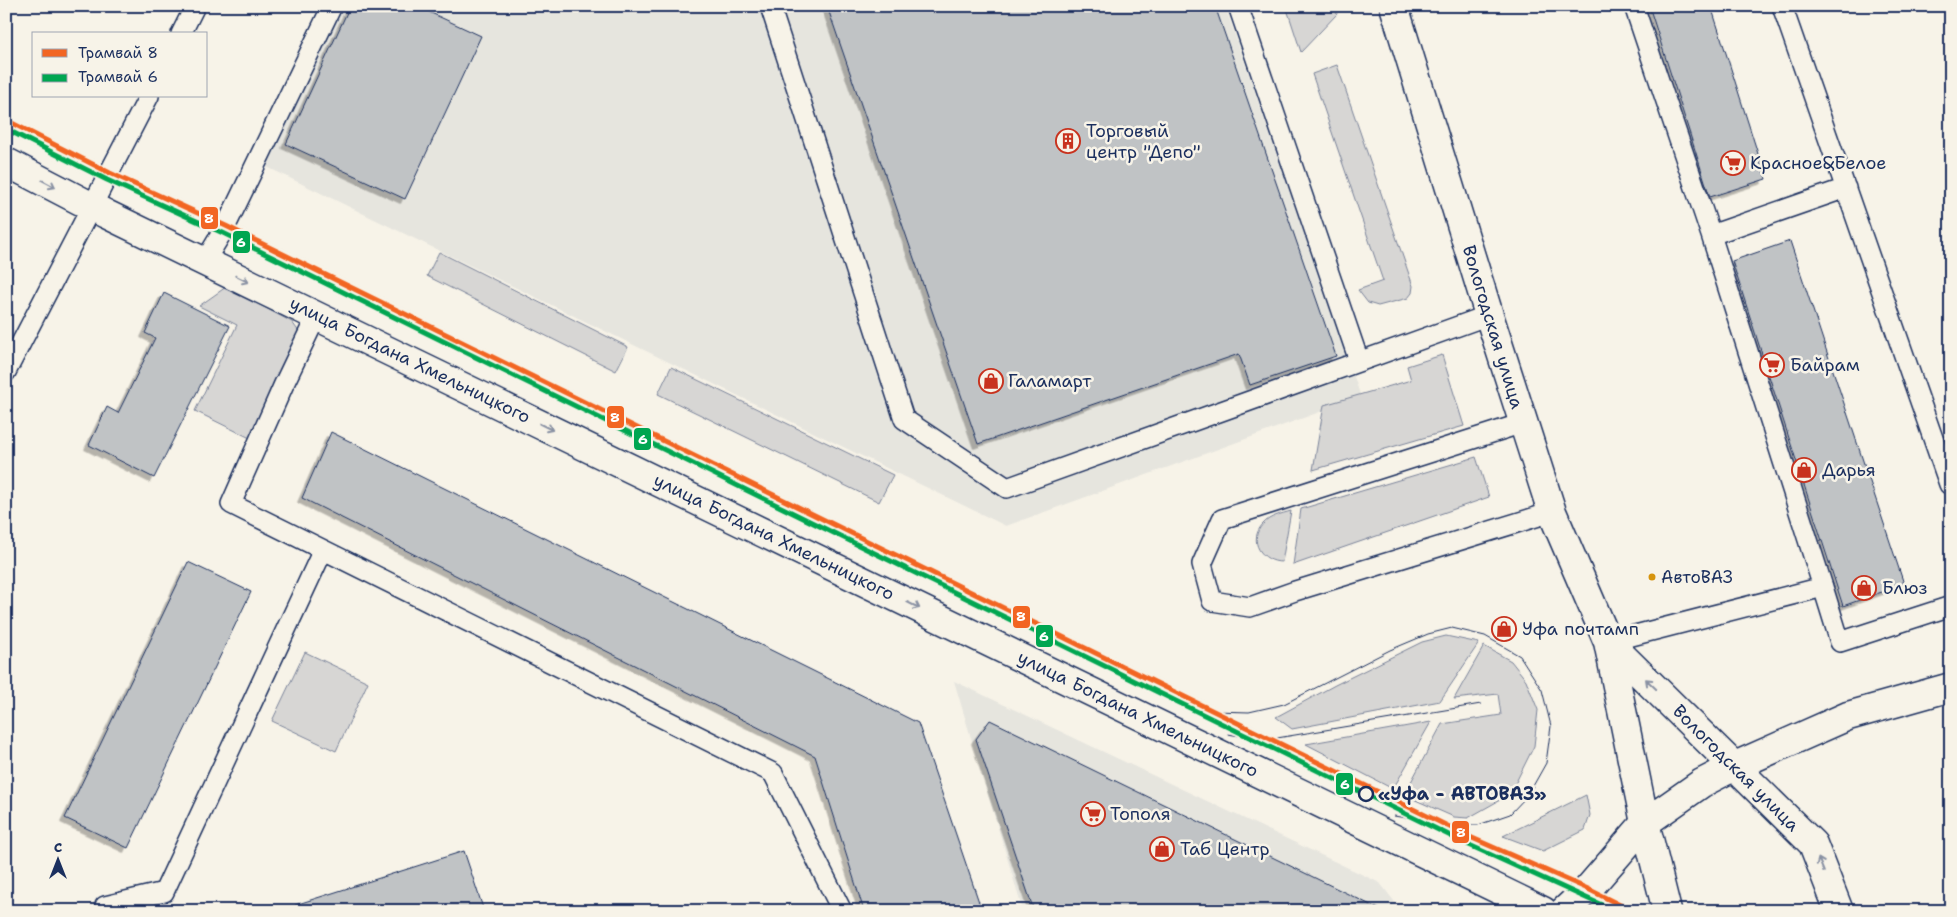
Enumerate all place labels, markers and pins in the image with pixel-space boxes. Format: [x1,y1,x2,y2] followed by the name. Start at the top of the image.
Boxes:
[1086,119,1201,164] place label: Торговый центр "Депо"
[1055,128,1081,154] building icon: Торговый центр "Депо"
[1720,150,1746,176] supermarket icon: Красное&Белое
[1750,151,1887,175] place label: Красное&Белое
[1759,352,1785,378] supermarket icon: Байрам
[1790,353,1860,377] place label: Байрам
[978,368,1004,394] shop icon: Галамарт
[1008,369,1092,393] place label: Галамарт
[1791,457,1817,483] shop icon: Дарья
[1822,458,1876,482] place label: Дарья
[1661,566,1733,588] place label: АвтоВАЗ
[1647,572,1657,582] marker: АвтоВАЗ
[1851,575,1877,601] shop icon: Блюз
[1882,576,1927,600] place label: Блюз
[1491,616,1517,642] shop icon: Уфа почтамп
[1522,617,1639,641] place label: Уфа почтамп
[1378,782,1546,806] place label: «Уфа - АВТОВАЗ»
[1358,786,1374,802] marker: «Уфа - АВТОВАЗ»
[1080,801,1106,827] supermarket icon: Тополя
[1110,802,1171,826] place label: Тополя
[1149,836,1175,862] shop icon: Таб Центр
[1180,837,1270,861] place label: Таб Центр

